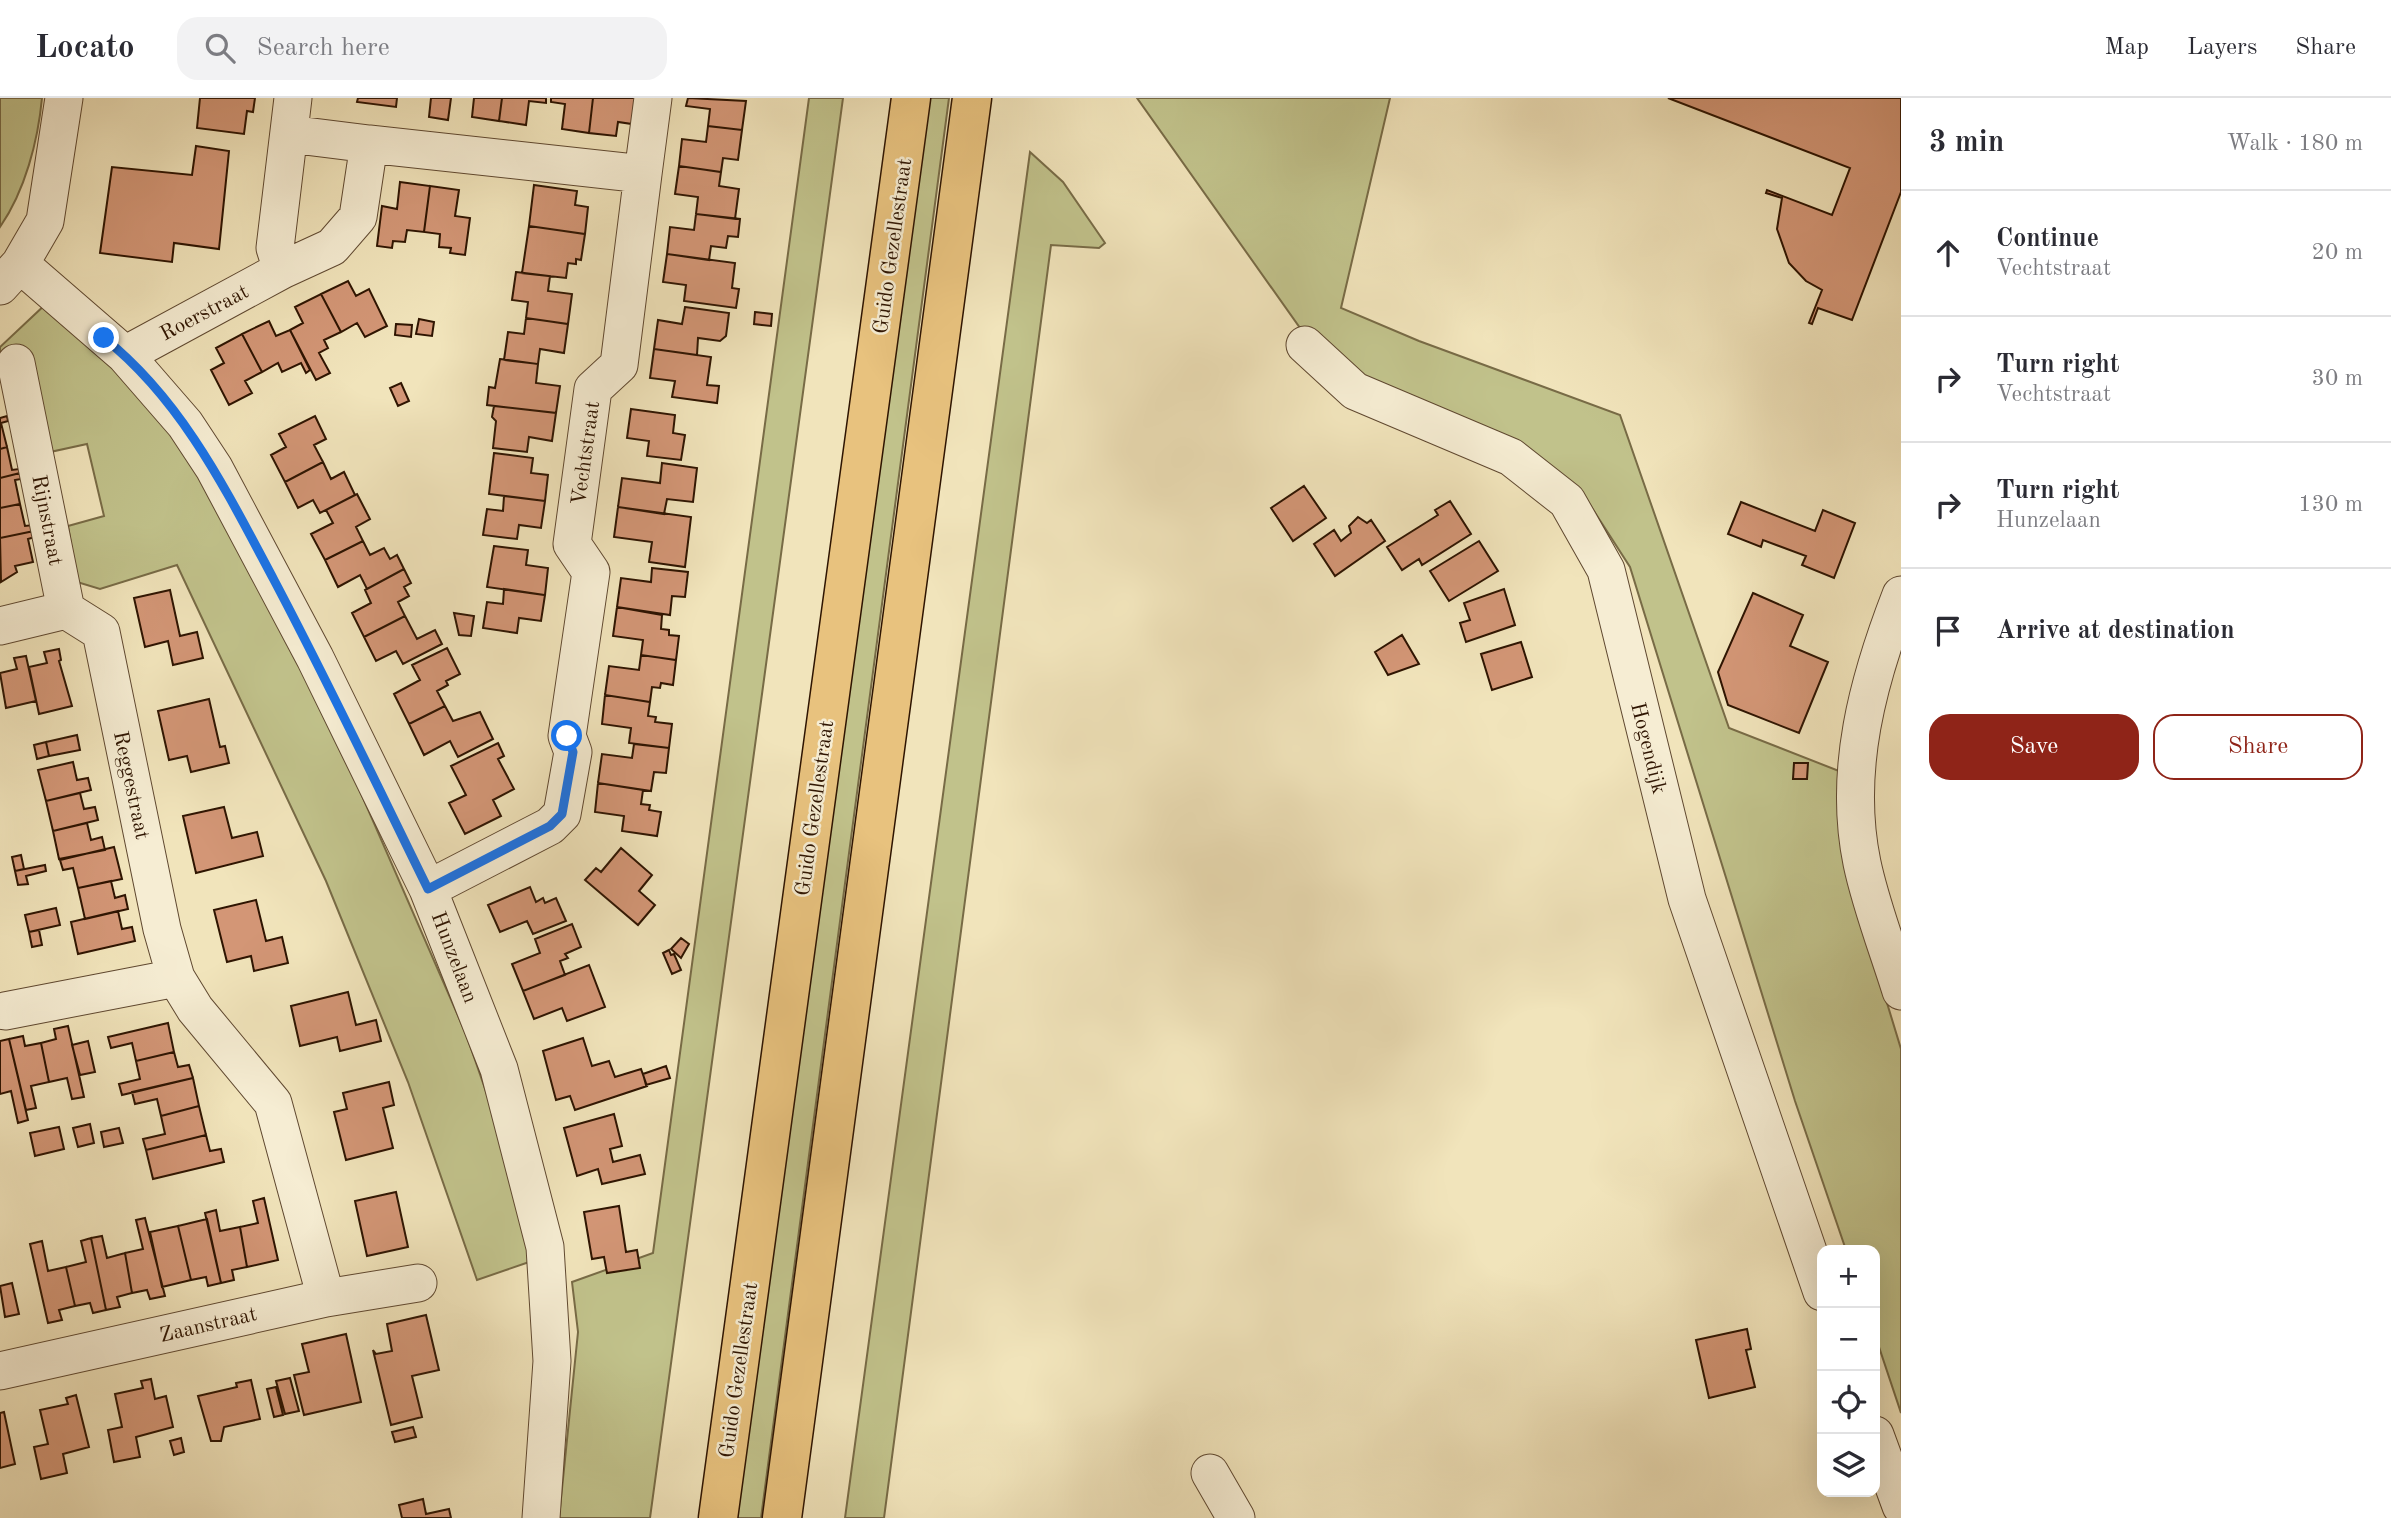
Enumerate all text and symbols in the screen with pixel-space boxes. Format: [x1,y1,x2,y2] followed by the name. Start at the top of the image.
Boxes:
[177,17,667,80] search box
[201,29,239,67] icon: search
[35,32,135,65] text: Locato
[257,35,390,61] text: Search here
[2105,36,2149,60] text: Map
[2187,36,2257,60] text: Layers
[2295,36,2356,60] text: Share
[1929,128,2004,158] text: 3 min
[2227,132,2363,155] text: Walk · 180 m
[871,157,916,335] street label: Guido Gezellestraat
[1996,226,2099,252] text: Continue
[1929,234,1967,272] icon: ahead
[2312,241,2363,264] text: 20 m
[1996,257,2111,280] text: Vechtstraat
[157,281,252,345] street label: Roerstraat
[88,322,119,353] route end
[1996,352,2119,378] text: Turn right
[1929,360,1967,398] icon: right
[2312,367,2363,390] text: 30 m
[1996,383,2111,406] text: Vechtstraat
[569,400,604,507] street label: Vechtstraat
[27,473,66,567] street label: Rijnstraat
[1996,478,2119,504] text: Turn right
[1929,486,1967,524] icon: right
[2298,493,2363,516] text: 130 m
[1996,509,2101,532] text: Hunzelaan
[1929,612,1967,650] icon: arrive
[1996,618,2235,644] text: Arrive at destination
[1626,700,1669,796] street label: Hogendijk
[1929,714,2139,780] button: Save
[2153,714,2363,780] button: Share
[793,719,838,897] street label: Guido Gezellestraat
[551,720,582,751] route start
[109,729,152,841] street label: Reggestraat
[427,909,481,1006] street label: Hunzelaan
[1817,1245,1880,1497] map controls
[1817,1245,1880,1308] button: +
[717,1281,762,1459] street label: Guido Gezellestraat
[158,1304,259,1347] street label: Zaanstraat
[1817,1308,1880,1371] button: −
[1817,1371,1880,1434] button: locate
[1817,1434,1880,1497] button: layers

